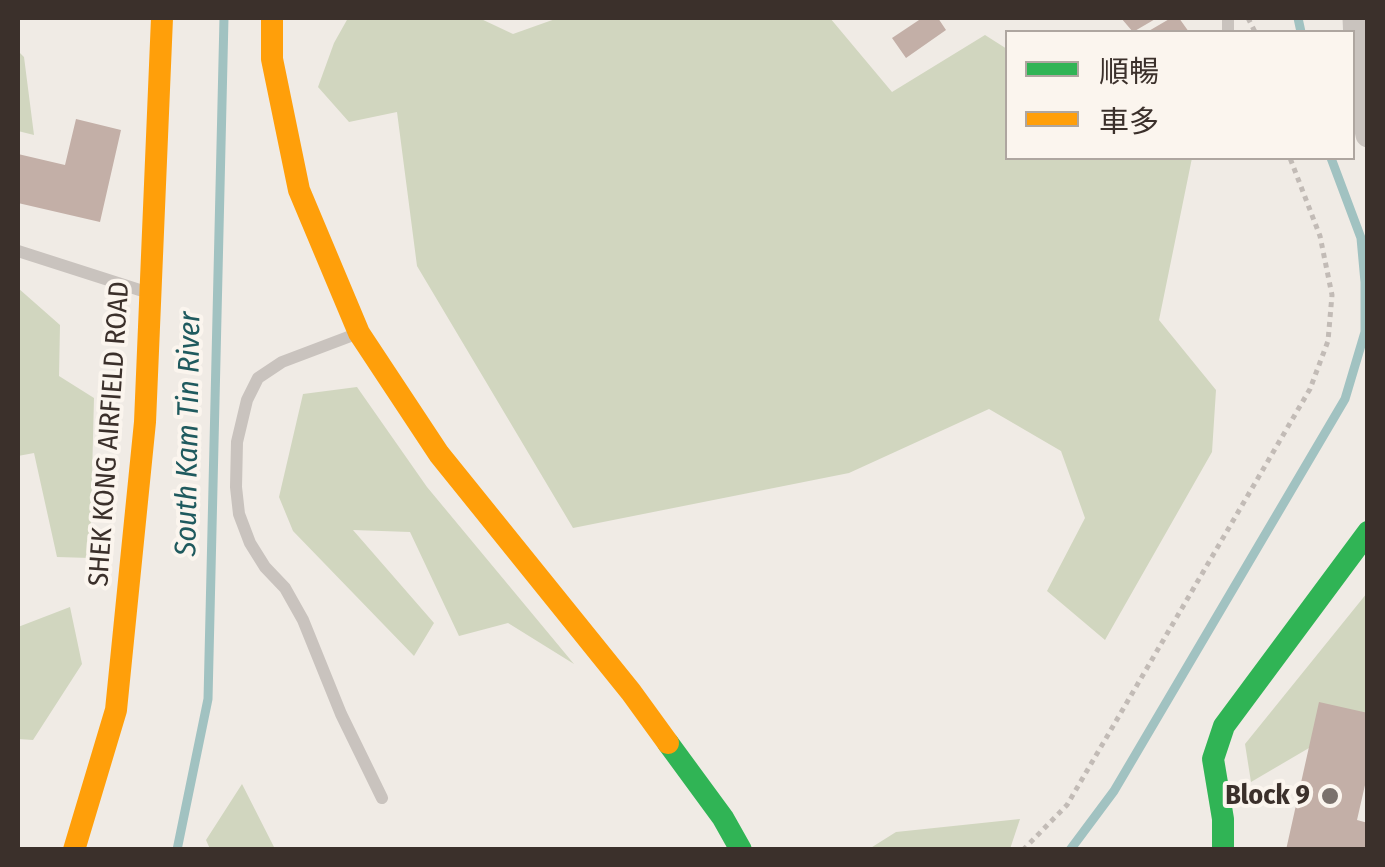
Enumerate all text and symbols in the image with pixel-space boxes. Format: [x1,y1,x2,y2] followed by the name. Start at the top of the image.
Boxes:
[1005,30,1355,160] legend
[1099,54,1159,90] text: 順暢
[1099,104,1159,140] text: 車多
[83,280,137,588] street label: SHEK KONG AIRFIELD ROAD
[169,311,209,557] water label: South Kam Tin River
[1225,779,1310,813] place label: Block 9
[1319,785,1341,807] marker: Block 9

